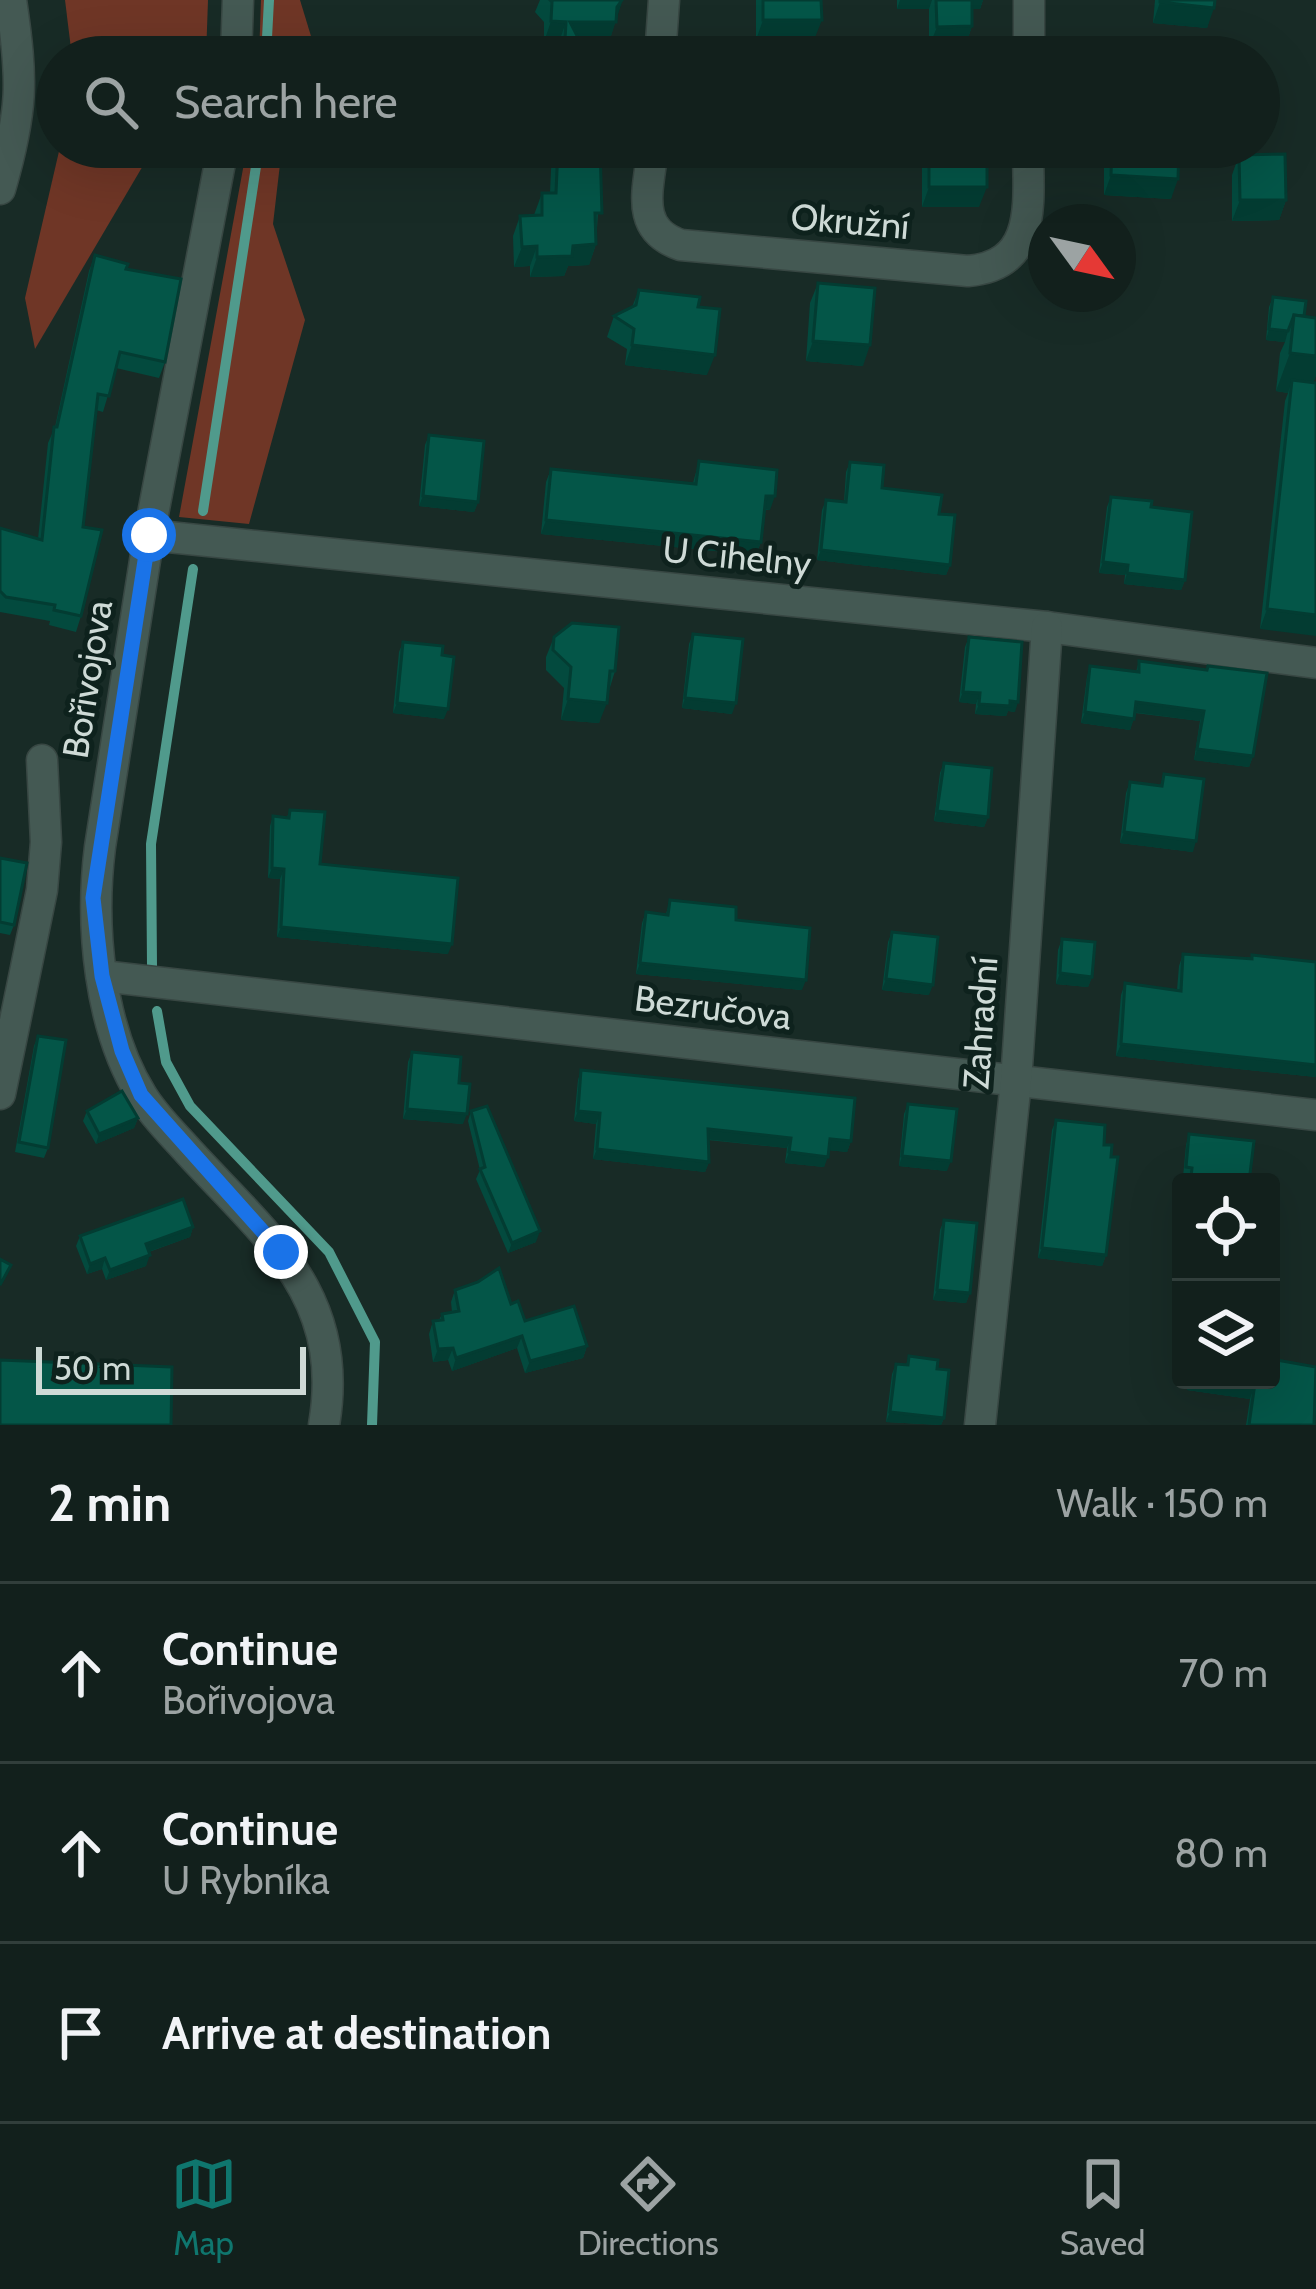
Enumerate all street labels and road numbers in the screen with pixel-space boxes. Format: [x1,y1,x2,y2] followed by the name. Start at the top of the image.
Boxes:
[789,194,911,248] street label: Okružní
[660,526,814,586] street label: U Cihelny
[53,597,121,761] street label: Bořivojova
[953,955,1007,1091] street label: Zahradní
[632,976,794,1038] street label: Bezručova

